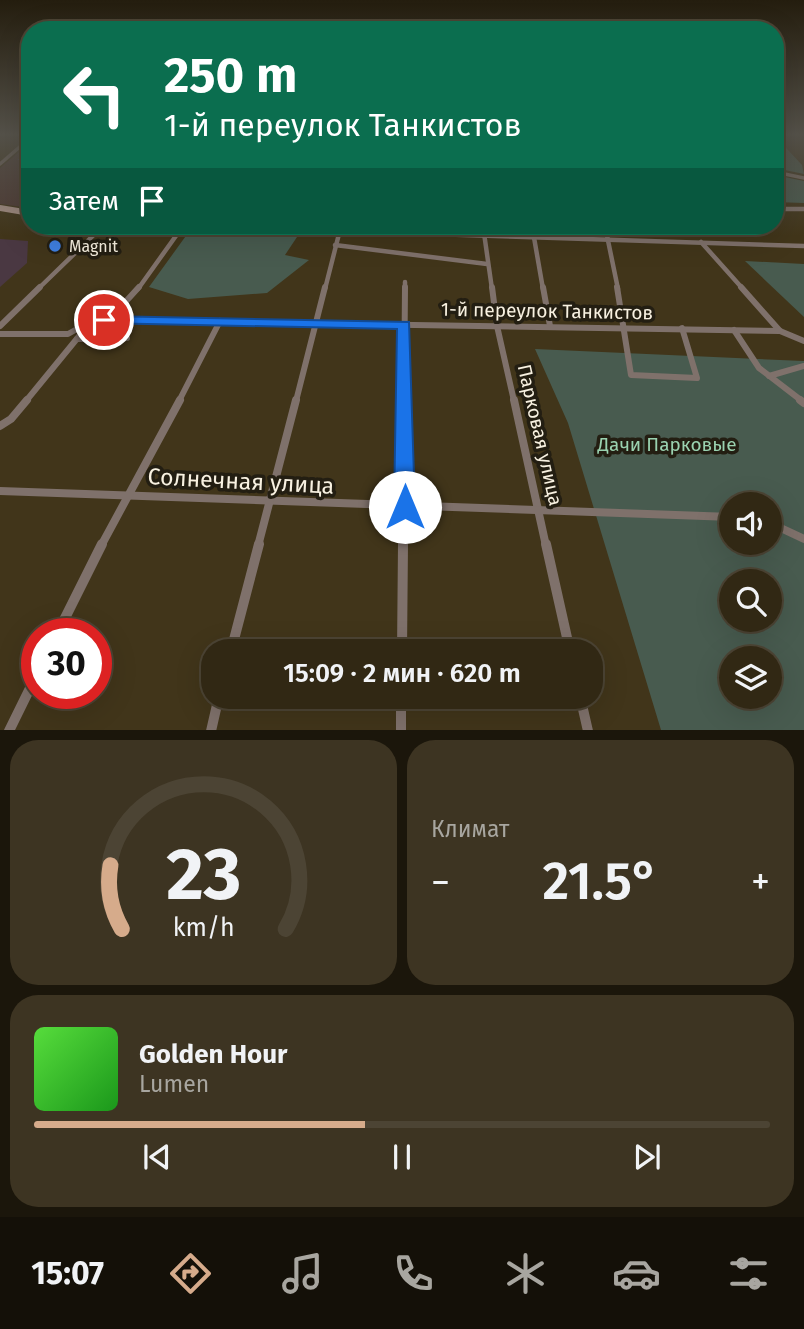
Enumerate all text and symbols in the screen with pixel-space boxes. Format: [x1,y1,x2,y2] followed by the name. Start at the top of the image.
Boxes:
[164,46,297,105] text: 250 m
[49,49,140,140] icon: left
[164,106,521,144] text: 1-й переулок Танкистов
[133,182,171,220] icon: arrive
[49,186,119,217] text: Затем
[69,237,118,256] place label: Magnit
[47,238,63,254] marker: Magnit
[74,290,134,350] pin
[441,298,653,324] street label: 1-й переулок Танкистов
[85,301,123,339] icon: arrive
[513,362,567,508] street label: Парковая улица
[596,433,737,456] park label: Дачи Парковые
[147,462,335,500] street label: Солнечная улица
[368,470,442,544] position arrow
[719,492,782,709] map controls
[719,492,782,555] button: sound
[719,569,782,632] button: search
[21,618,112,709] speed limit sign: 30
[719,646,782,709] button: layers
[283,658,521,689] text: 15:09 · 2 мин · 620 m
[431,815,509,843] text: Климат
[166,831,241,918] text: 23
[542,850,659,913] text: 21.5°
[431,859,450,905] text: −
[751,859,770,905] text: +
[173,912,234,942] text: km/h
[139,1039,287,1070] text: Golden Hour
[139,1070,209,1098] text: Lumen
[138,1138,176,1176] icon: previous
[383,1138,421,1176] icon: pause
[628,1138,666,1176] icon: next
[166,1249,215,1298] icon: directions
[278,1249,327,1298] icon: music
[389,1249,438,1298] icon: phone
[501,1249,550,1298] icon: climate
[612,1249,661,1298] icon: car
[724,1249,773,1298] icon: filters
[31,1254,104,1292] text: 15:07

